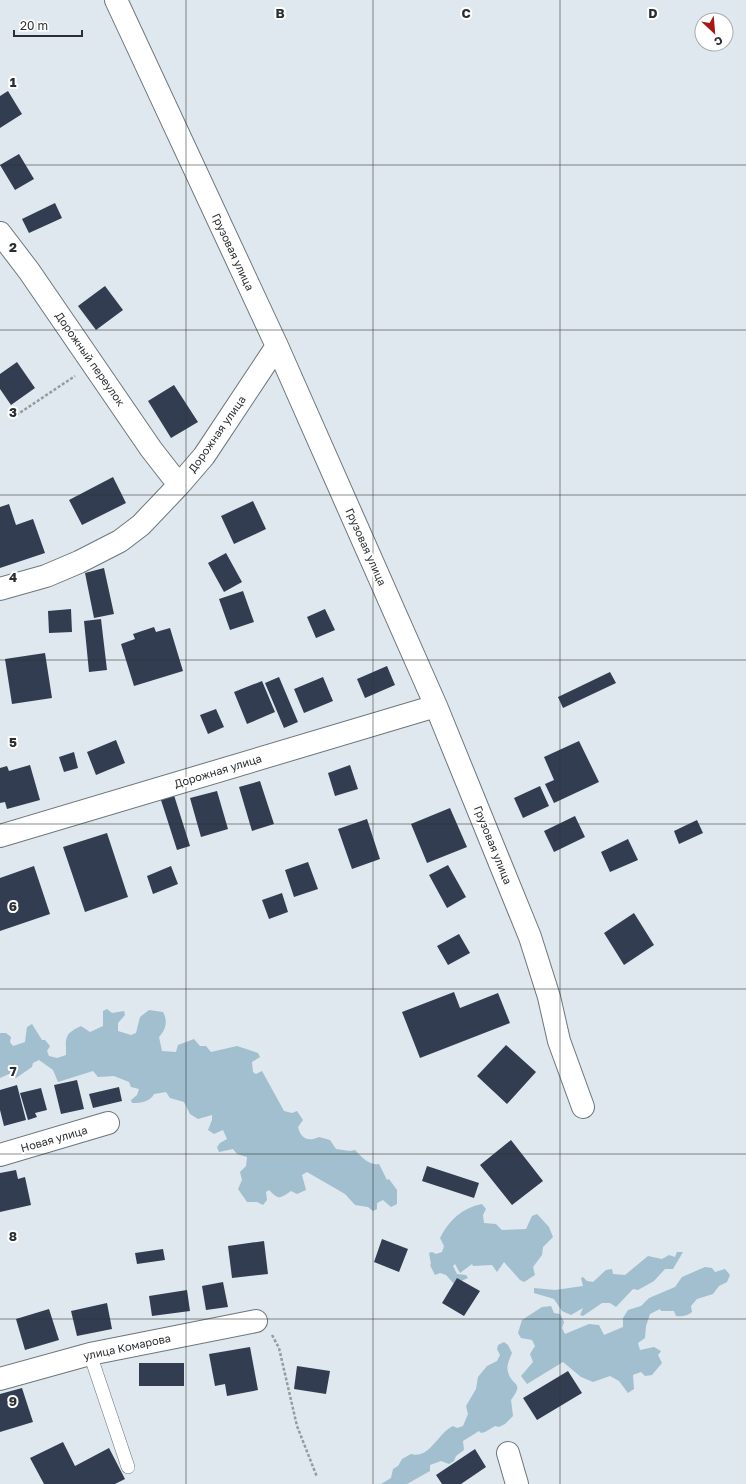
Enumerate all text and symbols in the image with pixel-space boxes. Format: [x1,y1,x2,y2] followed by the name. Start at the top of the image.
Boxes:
[275,5,285,21] text: B
[461,5,471,21] text: C
[648,5,658,21] text: D
[14,12,82,38] scale bar
[694,12,734,52] north arrow
[20,18,48,33] text: 20 m
[712,34,725,49] text: С
[10,74,17,90] text: 1
[210,211,257,292] street label: Грузовая улица
[9,239,17,255] text: 2
[53,309,128,409] street label: Дорожный переулок
[185,393,248,475] street label: Дорожная улица
[9,404,17,420] text: 3
[344,506,389,588] street label: Грузовая улица
[9,569,17,585] text: 4
[9,734,17,750] text: 5
[173,751,263,790] street label: Дорожная улица
[472,804,515,886] street label: Грузовая улица
[9,898,17,914] text: 6
[9,1063,17,1079] text: 7
[19,1123,89,1154] street label: Новая улица
[9,1228,17,1244] text: 8
[82,1331,172,1362] street label: улица Комарова
[9,1393,17,1409] text: 9

